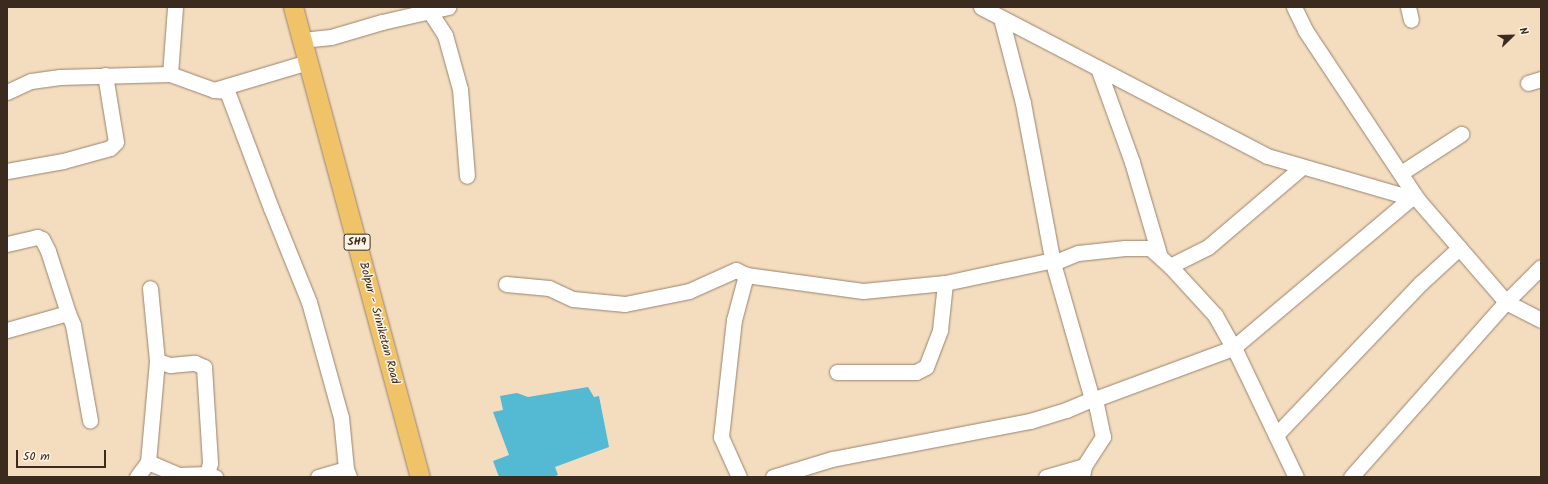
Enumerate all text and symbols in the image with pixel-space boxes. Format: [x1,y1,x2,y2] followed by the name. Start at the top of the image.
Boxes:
[1492,16,1532,56] north arrow
[1513,25,1533,38] text: N
[343,233,371,251] road number: SH9
[356,260,402,386] street label: Bolpur - Sriniketan Road
[18,442,108,468] scale bar
[23,447,50,466] text: 50 m

